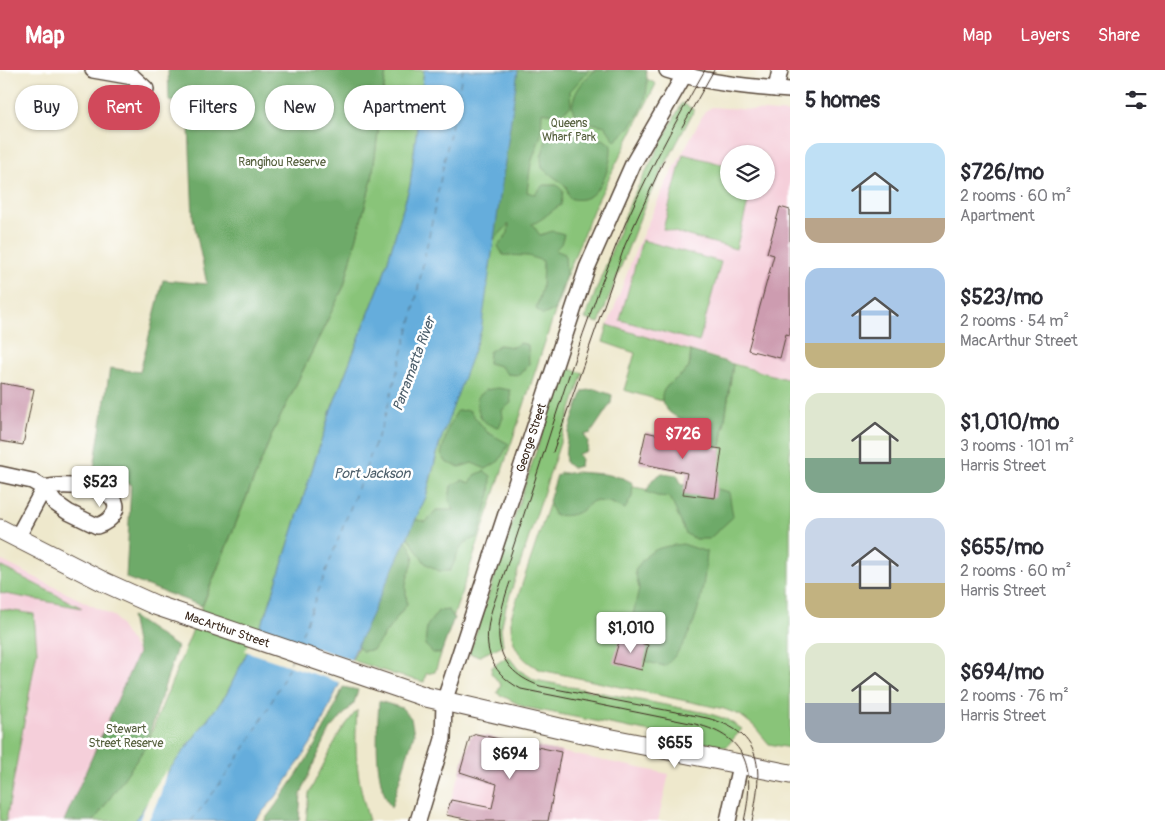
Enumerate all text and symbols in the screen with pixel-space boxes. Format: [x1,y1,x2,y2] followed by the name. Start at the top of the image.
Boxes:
[25,21,65,50] text: Map
[963,24,992,47] text: Map
[1020,24,1070,47] text: Layers
[1098,24,1140,47] text: Share
[15,85,78,130] chip: Buy
[88,85,160,130] chip: Rent
[170,85,255,130] chip: Filters
[265,85,334,130] chip: New
[344,85,464,130] chip: Apartment
[1122,86,1150,114] icon: filters
[805,87,880,114] text: 5 homes
[542,116,596,145] park label: Queens Wharf Park
[720,145,775,200] map controls
[720,145,775,200] button: layers
[238,155,326,170] park label: Rangihou Reserve
[960,159,1044,186] text: $726/mo
[845,163,905,223] icon: home
[960,186,1071,206] text: 2 rooms · 60 m²
[960,206,1035,226] text: Apartment
[960,284,1043,311] text: $523/mo
[845,288,905,348] icon: home
[960,311,1069,331] text: 2 rooms · 54 m²
[389,313,440,413] water label: Parramatta River
[960,331,1078,351] text: MacArthur Street
[513,401,549,474] street label: George Street
[960,409,1059,436] text: $1,010/mo
[845,413,905,473] icon: home
[653,418,713,460] pin: $726
[665,424,701,444] text: $726
[960,436,1074,456] text: 3 rooms · 101 m²
[960,456,1046,476] text: Harris Street
[334,465,411,482] water label: Port Jackson
[70,466,130,508] pin: $523
[83,472,117,492] text: $523
[960,534,1044,561] text: $655/mo
[845,538,905,598] icon: home
[960,561,1071,581] text: 2 rooms · 60 m²
[960,581,1046,601] text: Harris Street
[183,608,272,651] street label: MacArthur Street
[590,612,672,654] pin: $1,010
[607,618,655,638] text: $1,010
[960,659,1044,686] text: $694/mo
[845,663,905,723] icon: home
[960,686,1069,706] text: 2 rooms · 76 m²
[960,706,1046,726] text: Harris Street
[89,722,164,751] park label: Stewart Street Reserve
[645,726,705,769] pin: $655
[657,733,693,753] text: $655
[480,738,540,780] pin: $694
[492,744,528,764] text: $694

